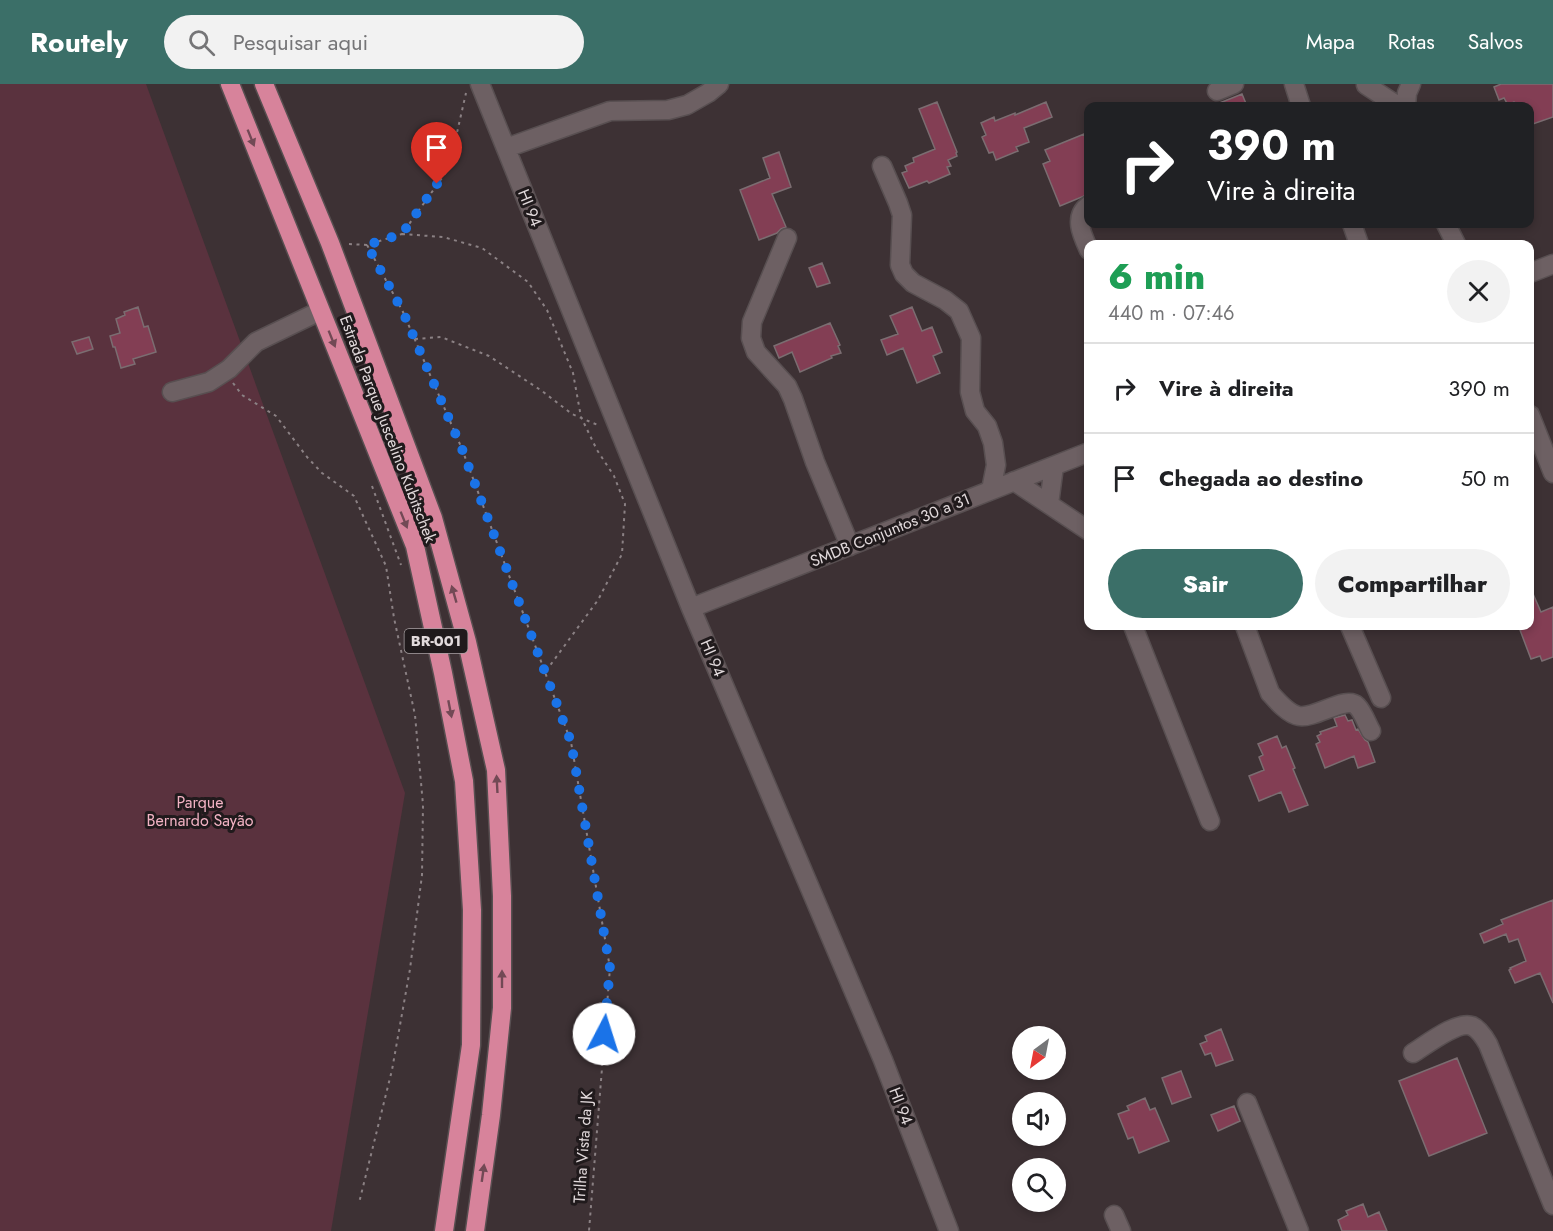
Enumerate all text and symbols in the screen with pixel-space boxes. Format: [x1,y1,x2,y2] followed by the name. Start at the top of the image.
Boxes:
[164,15,584,69] search box
[30,22,128,63] text: Routely
[185,26,218,59] icon: search
[233,26,368,58] text: Pesquisar aqui
[1306,27,1355,57] text: Mapa
[1388,27,1435,57] text: Rotas
[1468,27,1523,57] text: Salvos
[1207,115,1336,176] text: 390 m
[411,122,462,184] pin
[1108,126,1186,204] icon: right
[246,130,256,148] one-way arrow
[420,131,453,164] icon: arrive
[1207,171,1356,210] text: Vire à direita
[512,186,548,230] street label: HI 94
[1108,250,1205,302] text: 6 min
[1447,260,1510,323] button: close
[1108,299,1235,328] text: 440 m · 07:46
[334,312,442,547] street label: Estrada Parque Juscelino Kubitschek
[328,330,337,348] one-way arrow
[1108,372,1141,405] icon: right
[1159,372,1294,404] text: Vire à direita
[1448,372,1510,404] text: 390 m
[1108,462,1141,495] icon: arrive
[1159,462,1363,494] text: Chegada ao destino
[1461,462,1510,494] text: 50 m
[807,487,973,573] street label: SMDB Conjuntos 30 a 31
[400,511,409,529] one-way arrow
[1108,549,1303,618] button: Sair
[1315,549,1510,618] button: Compartilhar
[449,585,458,603] one-way arrow
[404,629,468,653] road number: BR-001
[695,636,731,680] street label: HI 94
[446,700,455,719] one-way arrow
[492,775,501,794] one-way arrow
[147,791,254,832] park label: Parque Bernardo Sayão
[497,970,507,989] one-way arrow
[572,1002,636,1066] position arrow
[1012,1026,1066,1080] north arrow
[1012,1026,1066,1212] map controls
[883,1084,919,1128] street label: HI 94
[568,1090,598,1204] street label: Trilha Vista da JK
[1012,1092,1066,1146] button: sound
[1012,1158,1066,1212] button: search
[478,1163,488,1182] one-way arrow

